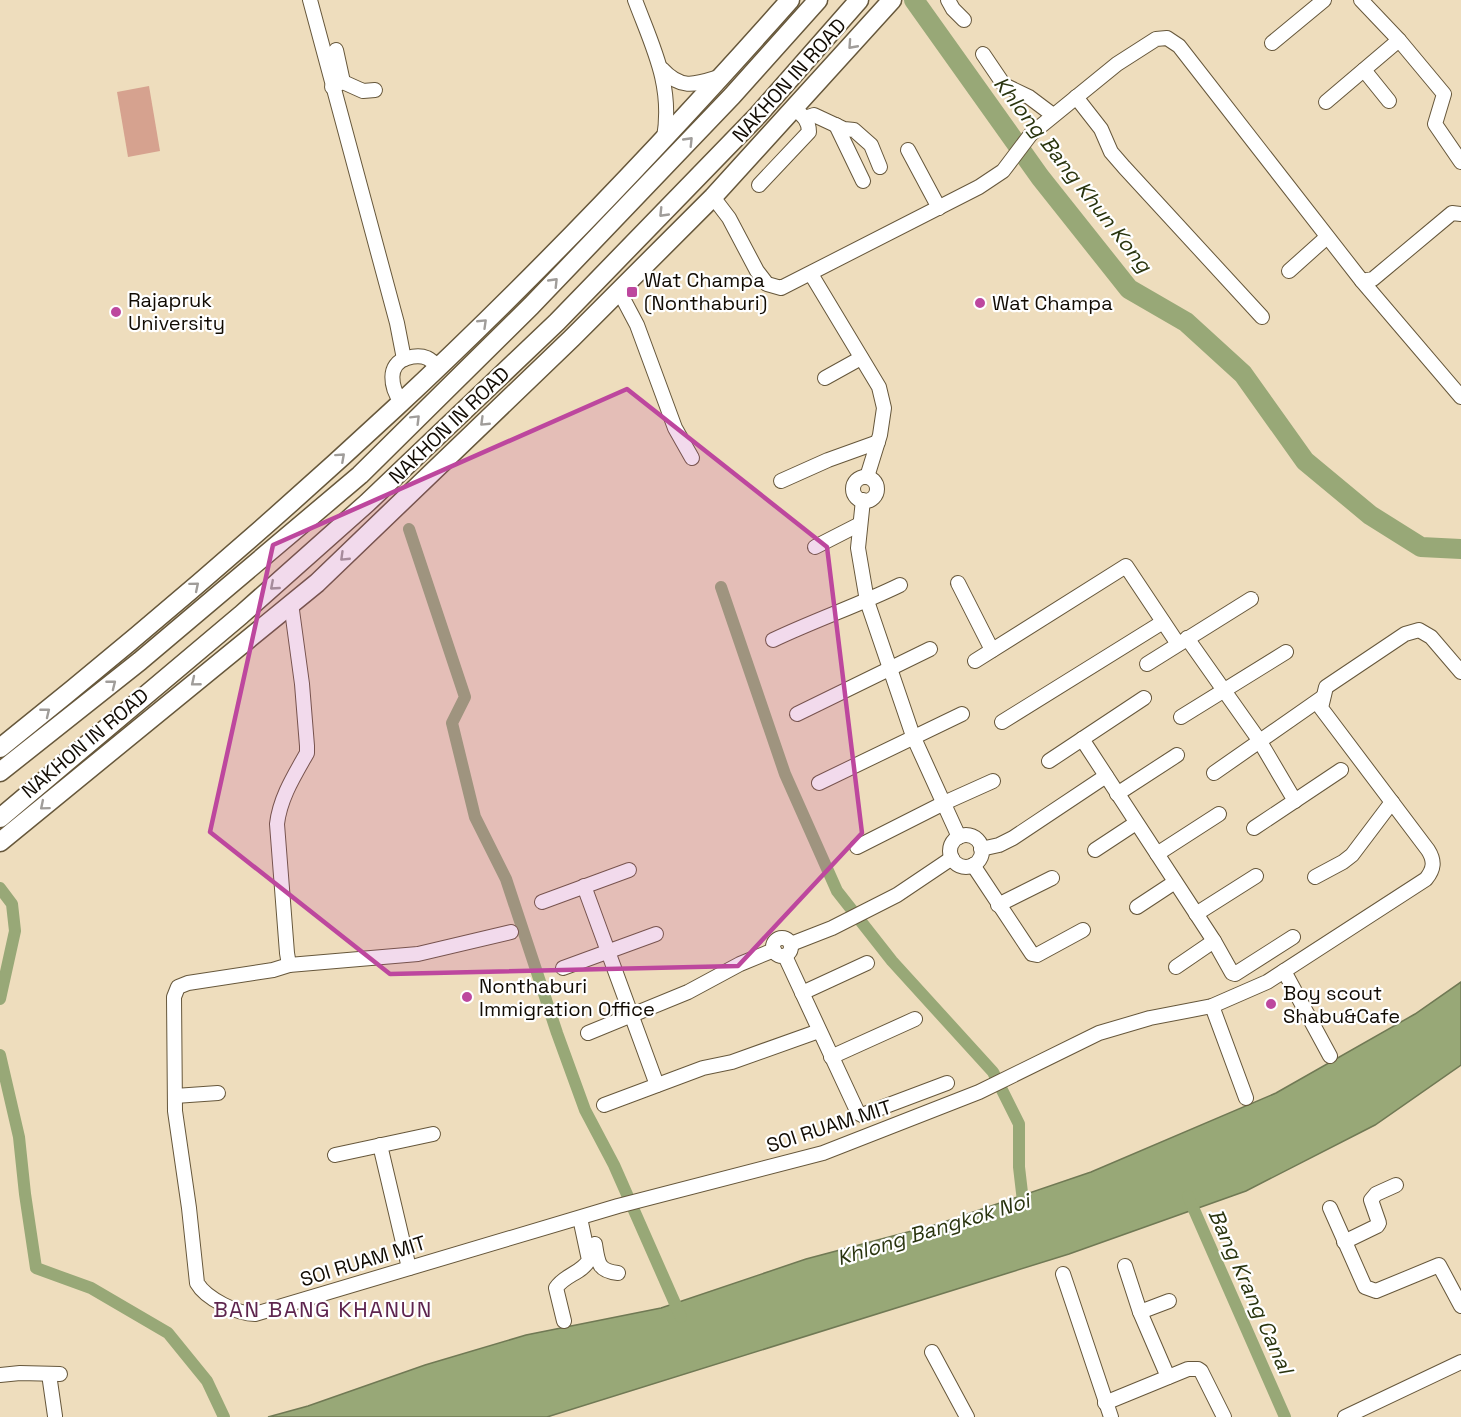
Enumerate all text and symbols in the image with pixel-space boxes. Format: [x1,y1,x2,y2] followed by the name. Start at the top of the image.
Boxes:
[726,13,852,147] street label: NAKHON IN ROAD
[848,38,859,48] one-way arrow
[988,70,1159,279] water label: Khlong Bang Khun Kong
[682,137,693,148] one-way arrow
[659,206,670,216] one-way arrow
[644,267,767,316] place label: Wat Champa (Nonthaburi)
[547,278,558,289] one-way arrow
[625,285,639,299] marker: Wat Champa (Nonthaburi)
[128,287,225,336] place label: Rajapruk University
[992,290,1113,316] place label: Wat Champa
[973,296,987,310] marker: Wat Champa
[109,305,123,319] marker: Rajapruk University
[476,320,487,331] one-way arrow
[383,361,515,489] street label: NAKHON IN ROAD
[481,414,492,425] one-way arrow
[410,415,420,426] one-way arrow
[334,453,345,464] one-way arrow
[340,549,351,560] one-way arrow
[270,579,281,590] one-way arrow
[188,582,199,593] one-way arrow
[190,675,201,686] one-way arrow
[105,680,116,691] one-way arrow
[16,682,154,804] street label: NAKHON IN ROAD
[39,708,50,719] one-way arrow
[40,799,51,810] one-way arrow
[479,973,655,1022] place label: Nonthaburi Immigration Office
[1283,980,1400,1029] place label: Boy scout Shabu&Cafe
[460,990,474,1004] marker: Nonthaburi Immigration Office
[1264,997,1278,1011] marker: Boy scout Shabu&Cafe
[763,1093,895,1158] street label: SOI RUAM MIT
[833,1186,1035,1271] water label: Khlong Bangkok Noi
[1203,1204,1301,1380] water label: Bang Krang Canal
[297,1229,429,1292] street label: SOI RUAM MIT
[213,1295,433,1323] district label: BAN BANG KHANUN

